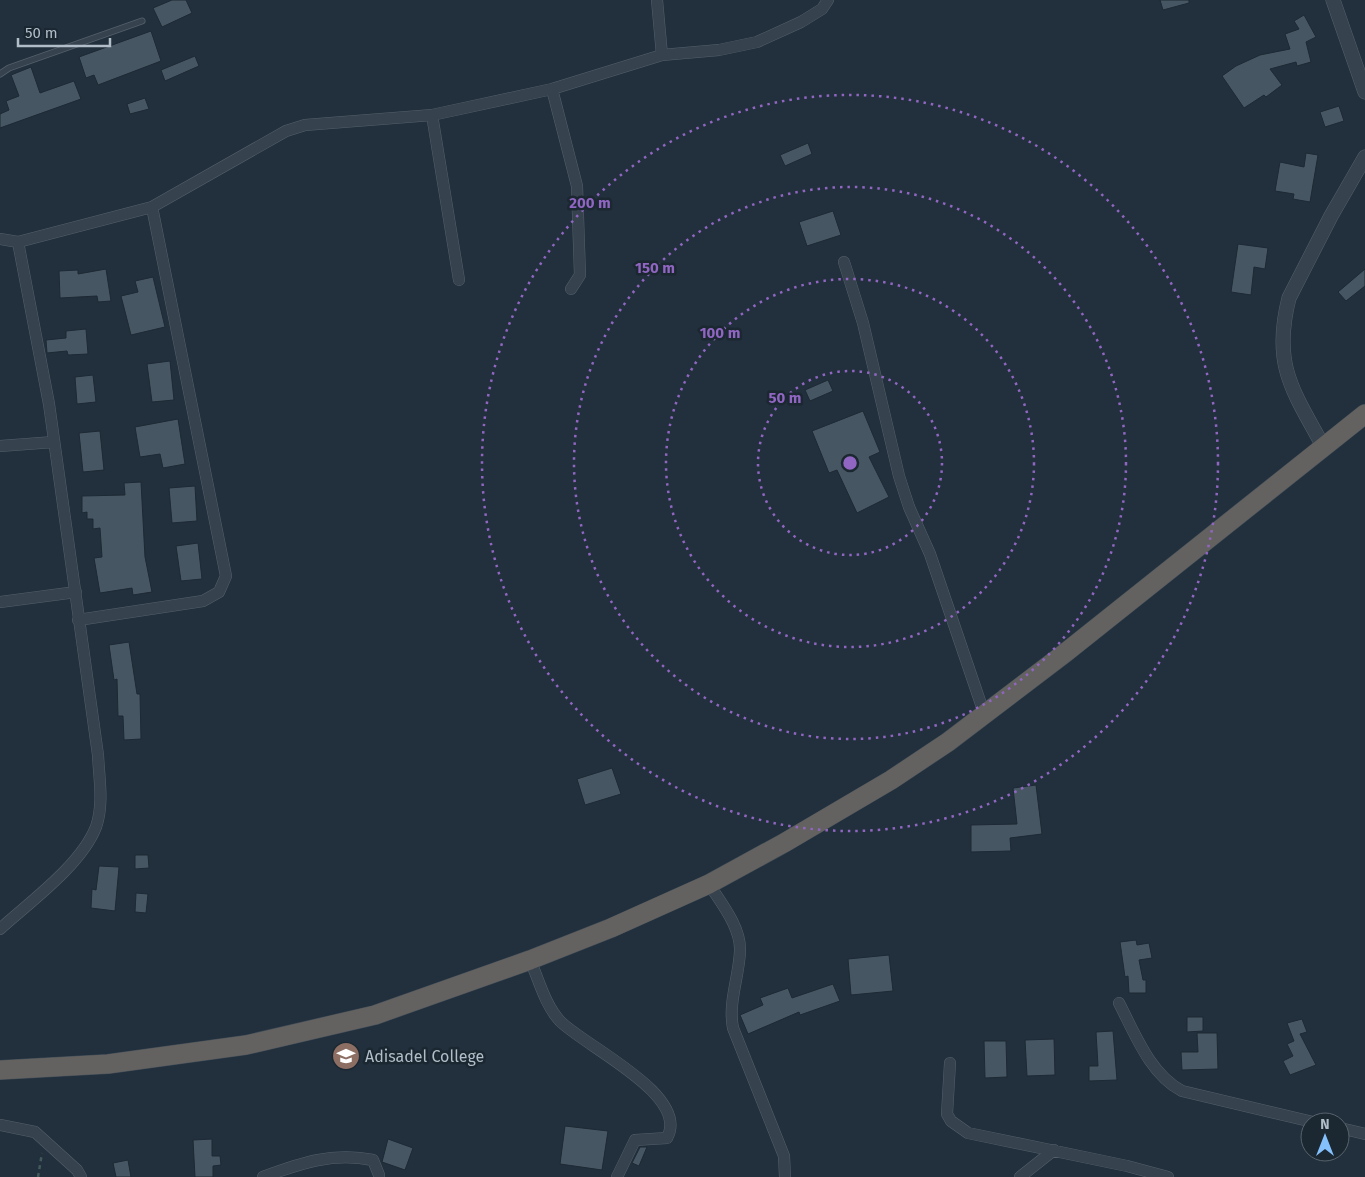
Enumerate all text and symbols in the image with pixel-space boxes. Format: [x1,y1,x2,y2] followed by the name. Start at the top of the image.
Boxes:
[18,15,110,47] scale bar
[25,24,58,42] text: 50 m
[569,194,611,212] text: 200 m
[635,259,675,277] text: 150 m
[700,324,740,342] text: 100 m
[768,389,802,407] text: 50 m
[841,454,859,472] centre of rings
[331,1041,361,1071] school or university icon: Adisadel College
[365,1047,484,1066] place label: Adisadel College
[1300,1112,1350,1162] north arrow
[1320,1116,1330,1133] text: N

